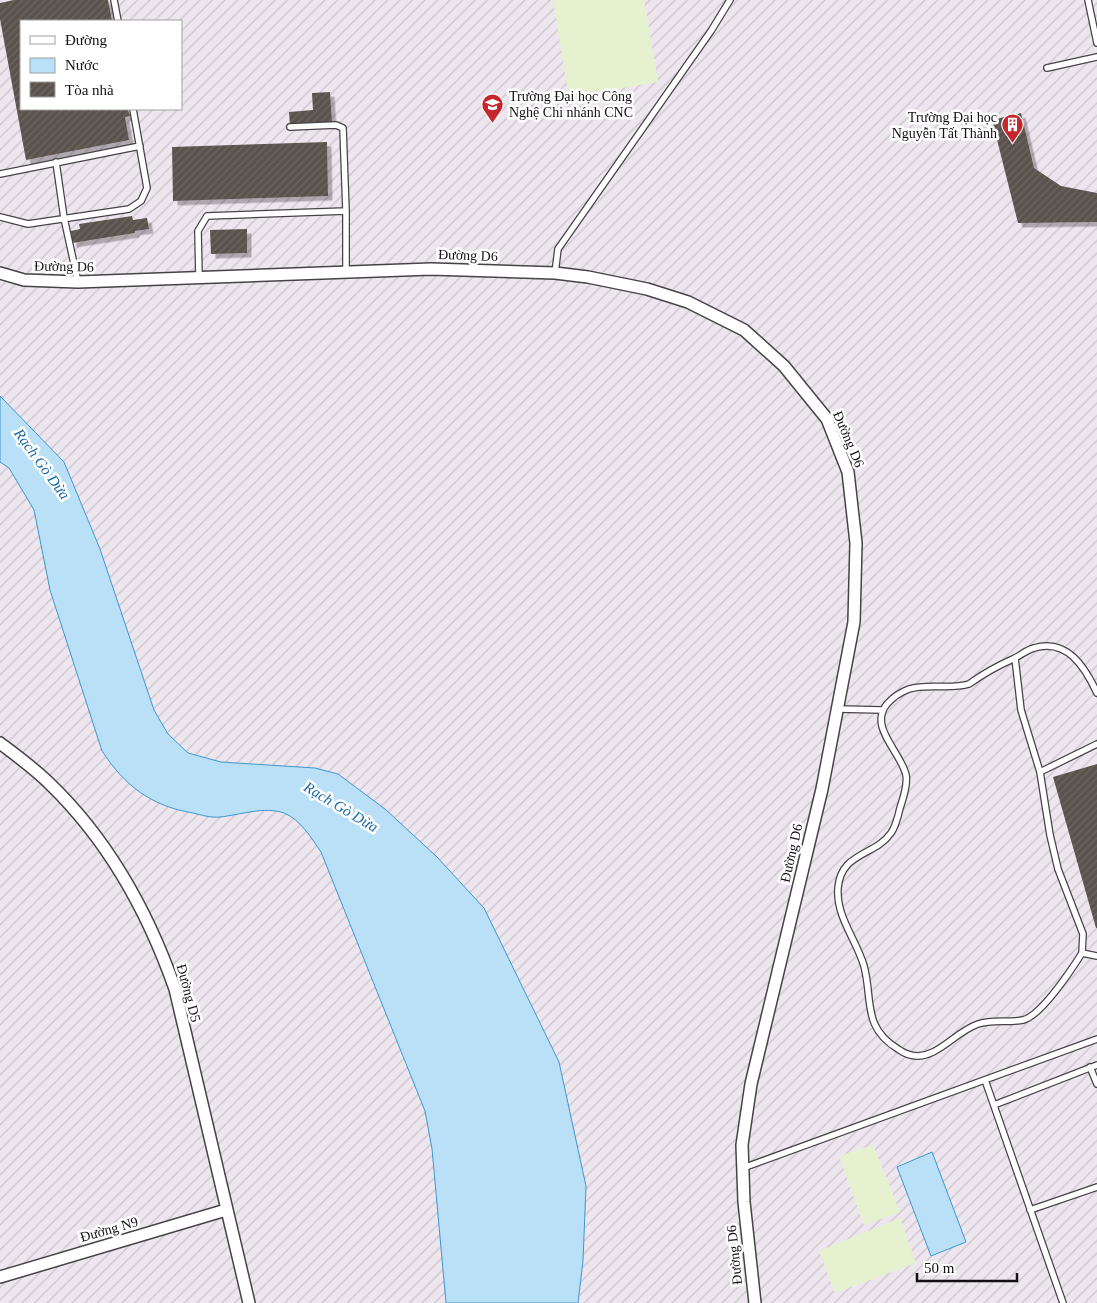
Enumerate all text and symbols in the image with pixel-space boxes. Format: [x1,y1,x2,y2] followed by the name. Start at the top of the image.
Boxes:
[20,20,182,110] legend
[65,32,107,48] text: Đường
[65,57,99,73] text: Nước
[65,82,114,98] text: Tòa nhà
[509,89,633,120] place label: Trường Đại học Công Nghệ Chi nhánh CNC
[481,92,505,123] school or university icon: Trường Đại học Công Nghệ Chi nhánh CNC
[892,110,997,141] place label: Trường Đại học Nguyễn Tất Thành
[1001,113,1025,144] building icon: Trường Đại học Nguyễn Tất Thành
[438,247,498,264] street label: Đường D6
[34,258,94,275] street label: Đường D6
[830,409,867,470] street label: Đường D6
[10,425,73,502] water label: Rạch Gò Dừa
[300,778,381,835] water label: Rạch Gò Dừa
[777,822,806,884] street label: Đường D6
[174,962,203,1024] street label: Đường D5
[78,1214,140,1245] street label: Đường N9
[724,1224,745,1285] street label: Đường D6
[917,1250,1017,1282] scale bar
[924,1260,955,1276] text: 50 m

